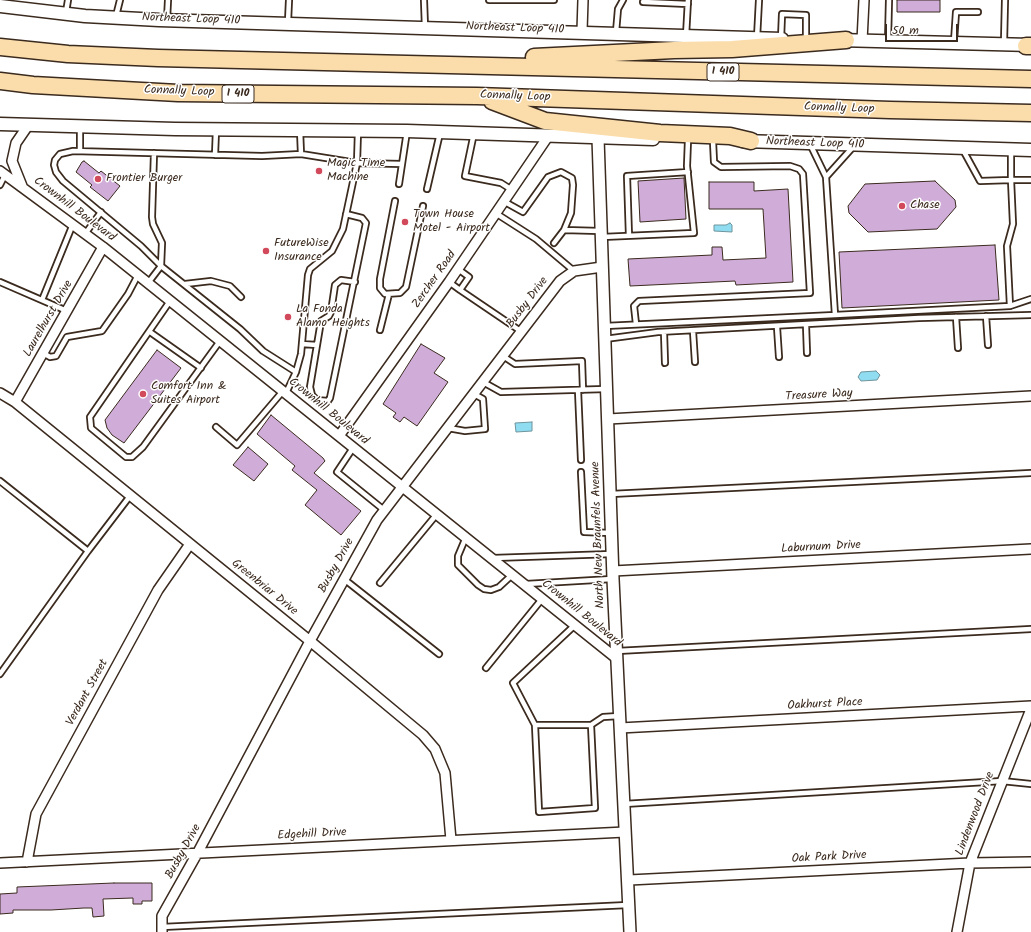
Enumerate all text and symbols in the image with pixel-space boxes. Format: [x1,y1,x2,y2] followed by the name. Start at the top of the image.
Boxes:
[142,11,240,29] street label: Northeast Loop 410
[887,16,960,42] scale bar
[466,20,564,38] street label: Northeast Loop 410
[892,21,919,40] text: 50 m
[707,63,739,81] road number: I 410
[144,84,214,100] street label: Connally Loop
[222,85,254,103] road number: I 410
[480,89,550,105] street label: Connally Loop
[804,101,874,117] street label: Connally Loop
[766,135,864,153] street label: Northeast Loop 410
[327,157,385,185] place label: Magic Time Machine
[314,166,324,176] marker: Magic Time Machine
[106,172,182,186] place label: Frontier Burger
[30,174,118,246] street label: Crownhill Boulevard
[93,174,103,184] marker: Frontier Burger
[910,199,940,213] place label: Chase
[897,201,907,211] marker: Chase
[413,208,490,236] place label: Town House Motel - Airport
[400,217,410,227] marker: Town House Motel - Airport
[274,237,329,265] place label: FutureWise Insurance
[261,246,271,256] marker: FutureWise Insurance
[410,248,460,312] street label: Zercher Road
[504,275,552,331] street label: Busby Drive
[21,278,77,360] street label: Laurelhurst Drive
[296,303,370,331] place label: La Fonda Alamo Heights
[283,312,293,322] marker: La Fonda Alamo Heights
[285,375,371,449] street label: Crownhill Boulevard
[151,380,226,408] place label: Comfort Inn & Suites Airport
[785,387,853,405] street label: Treasure Way
[138,389,148,399] marker: Comfort Inn & Suites Airport
[589,461,609,609] street label: North New Braunfels Avenue
[316,536,358,596] street label: Busby Drive
[781,539,861,557] street label: Laburnum Drive
[228,557,300,619] street label: Greenbriar Drive
[538,577,624,651] street label: Crownhill Boulevard
[64,657,112,729] street label: Verdant Street
[787,696,863,714] street label: Oakhurst Place
[953,770,999,858] street label: Lindenwood Drive
[163,822,205,882] street label: Busby Drive
[277,826,347,844] street label: Edgehill Drive
[791,849,867,867] street label: Oak Park Drive

